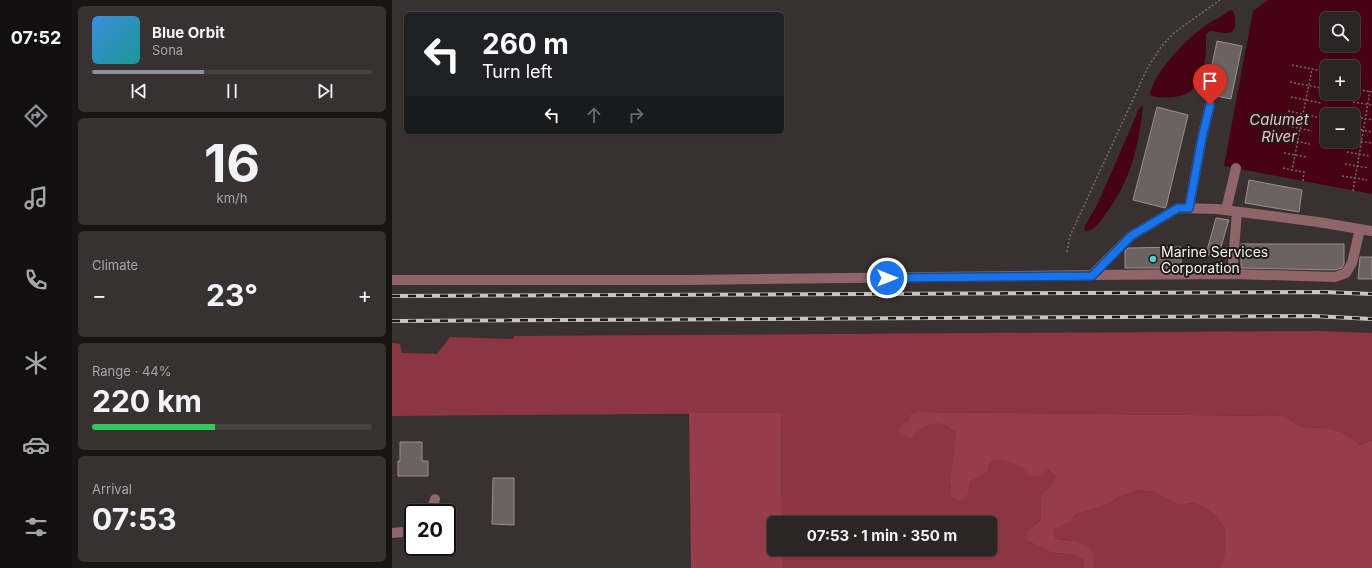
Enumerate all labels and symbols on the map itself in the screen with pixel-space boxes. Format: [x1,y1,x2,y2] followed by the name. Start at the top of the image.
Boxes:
[1193,64,1227,105] pin
[1249,110,1310,146] water label: Calumet River
[1161,243,1268,276] place label: Marine Services Corporation
[1148,254,1158,264] marker: Marine Services Corporation
[866,257,908,299] position arrow
[404,504,456,556] speed limit sign: 20

